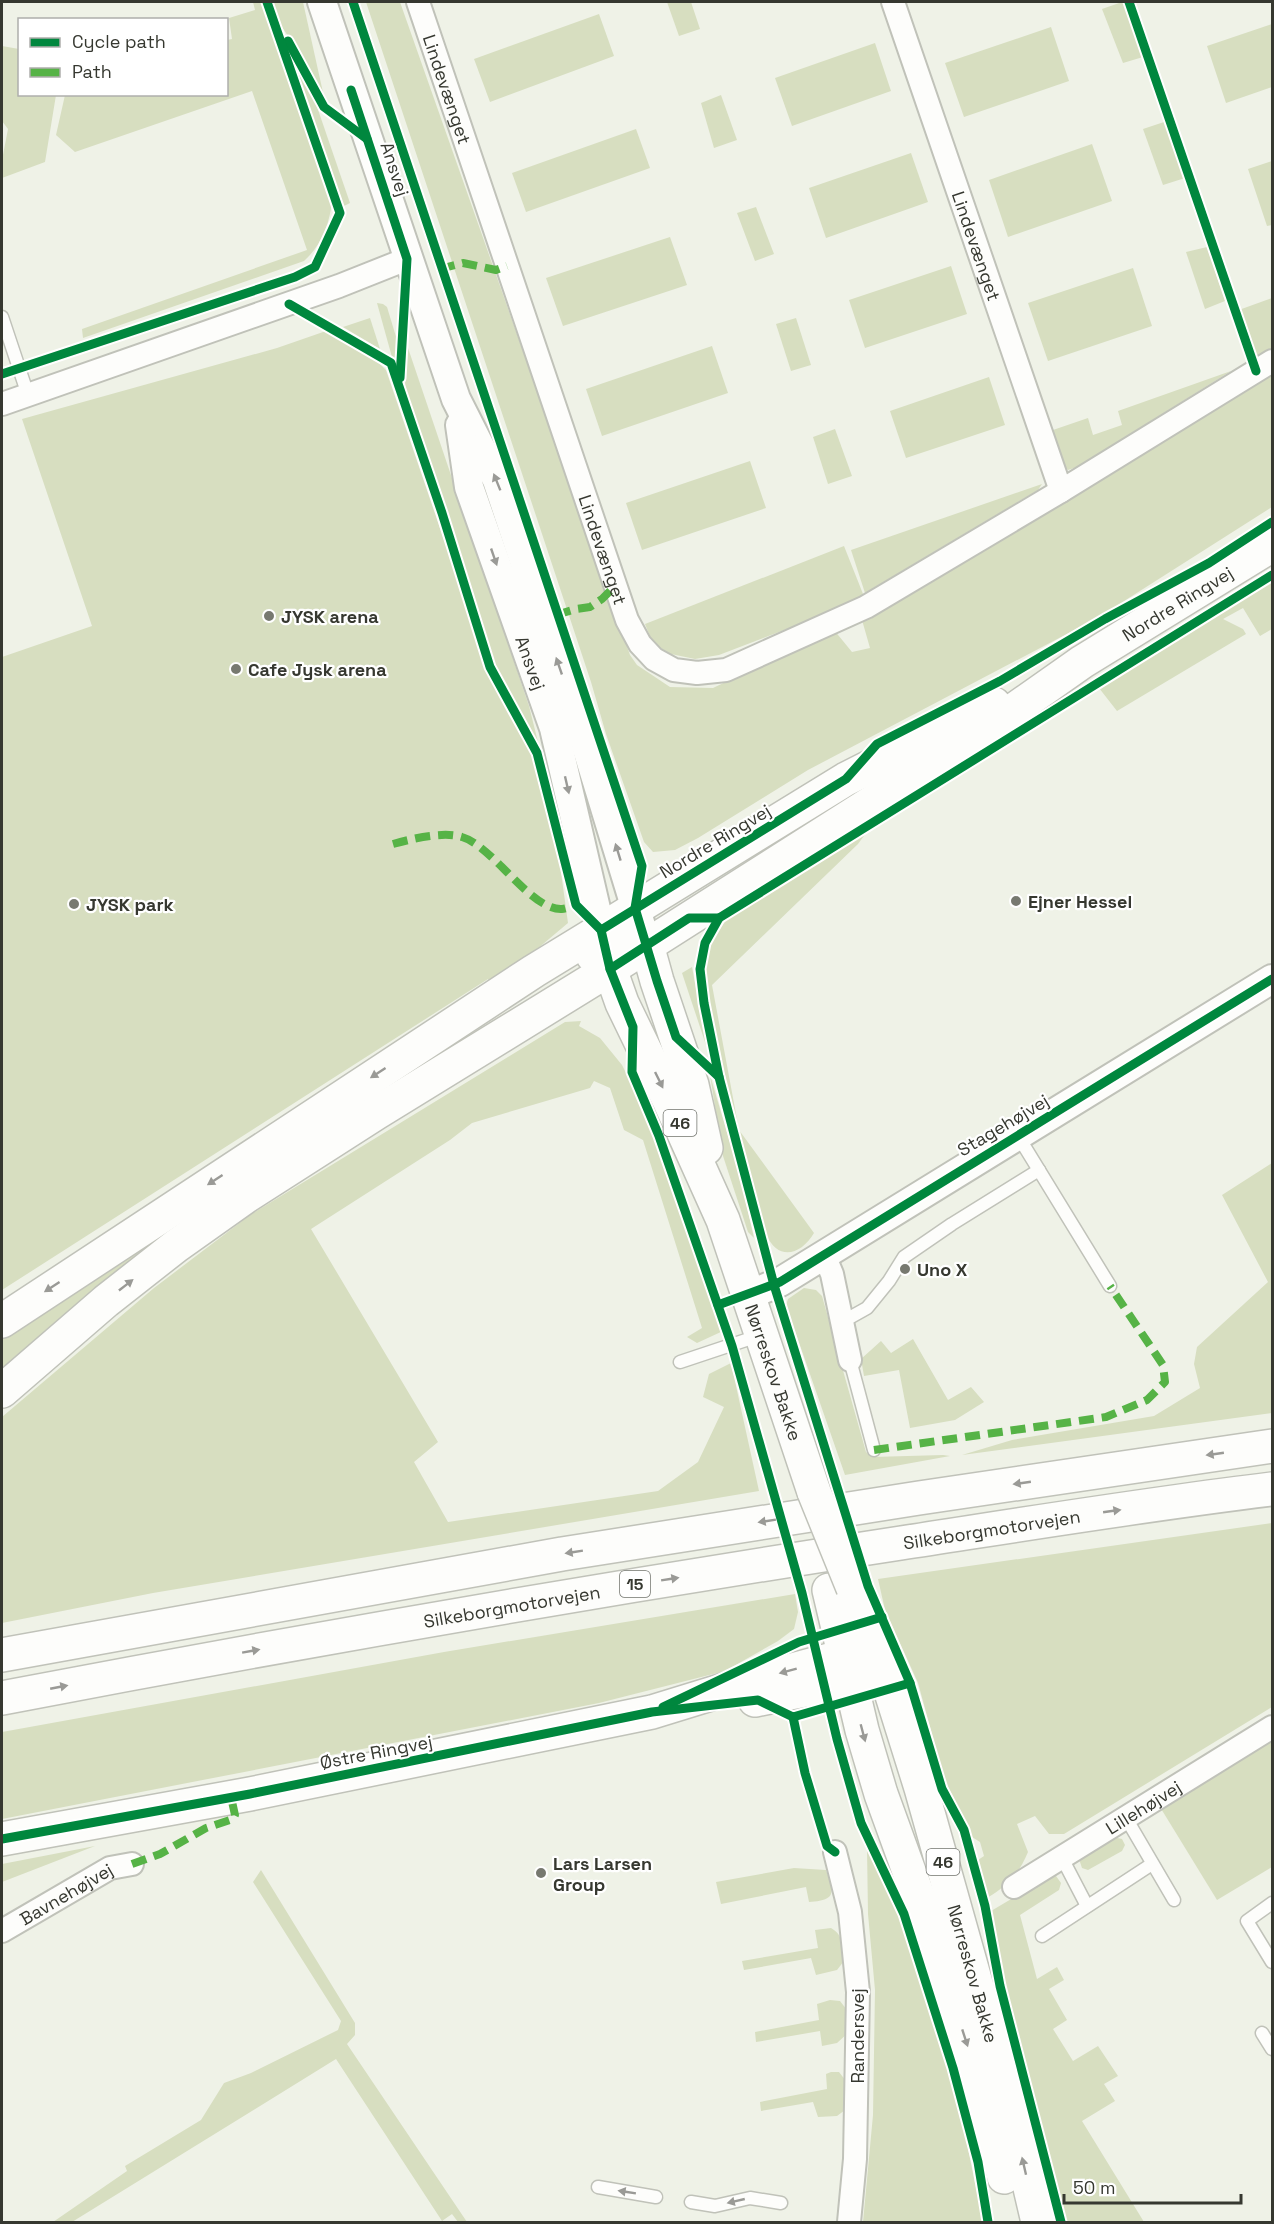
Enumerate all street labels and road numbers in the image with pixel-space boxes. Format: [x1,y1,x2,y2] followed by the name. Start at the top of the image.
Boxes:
[418,31,477,147] street label: Lindevænget
[375,139,415,199] street label: Ansvej
[947,188,1006,304] street label: Lindevænget
[574,492,632,607] street label: Lindevænget
[1118,561,1237,646] street label: Nordre Ringvej
[511,633,551,693] street label: Ansvej
[655,799,775,883] street label: Nordre Ringvej
[953,1089,1053,1161] street label: Stagehøjvej
[664,1110,696,1136] road number: 46
[740,1301,807,1444] street label: Nørreskov Bakke
[902,1504,1082,1554] street label: Silkeborgmotorvejen
[620,1571,650,1597] road number: 15
[422,1580,602,1632] street label: Silkeborgmotorvejen
[318,1730,434,1774] street label: Østre Ringvej
[1101,1775,1185,1839] street label: Lillehøjvej
[926,1849,960,1875] road number: 46
[15,1858,117,1930] street label: Bavnehøjvej
[943,1902,1004,2045] street label: Nørreskov Bakke
[846,1988,869,2084] street label: Randersvej

